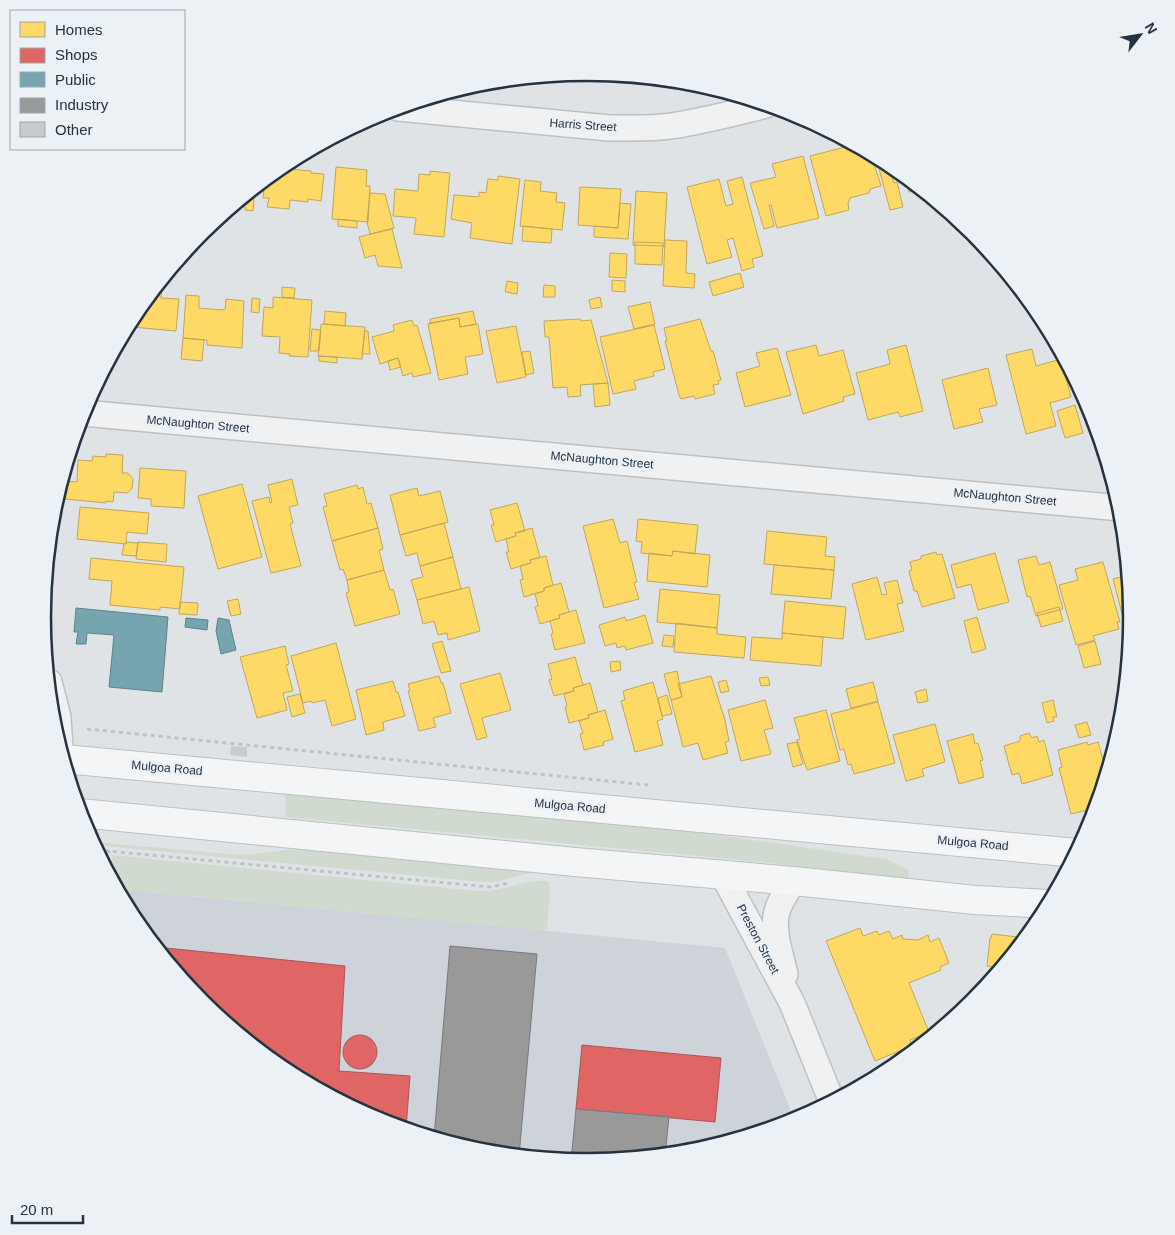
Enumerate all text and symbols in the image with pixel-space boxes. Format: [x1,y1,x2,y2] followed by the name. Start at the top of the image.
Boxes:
[10,10,185,150] legend
[1115,10,1165,60] north arrow
[1142,20,1161,37] text: N
[55,21,103,38] text: Homes
[55,46,98,63] text: Shops
[55,71,96,88] text: Public
[55,96,109,113] text: Industry
[549,116,618,134] street label: Harris Street
[55,121,93,138] text: Other
[146,413,251,436] street label: McNaughton Street
[550,449,655,472] street label: McNaughton Street
[953,486,1058,509] street label: McNaughton Street
[131,758,203,778] street label: Mulgoa Road
[534,796,606,816] street label: Mulgoa Road
[937,833,1009,853] street label: Mulgoa Road
[734,902,782,977] street label: Preston Street
[12,1192,84,1224] scale bar
[20,1201,53,1218] text: 20 m

